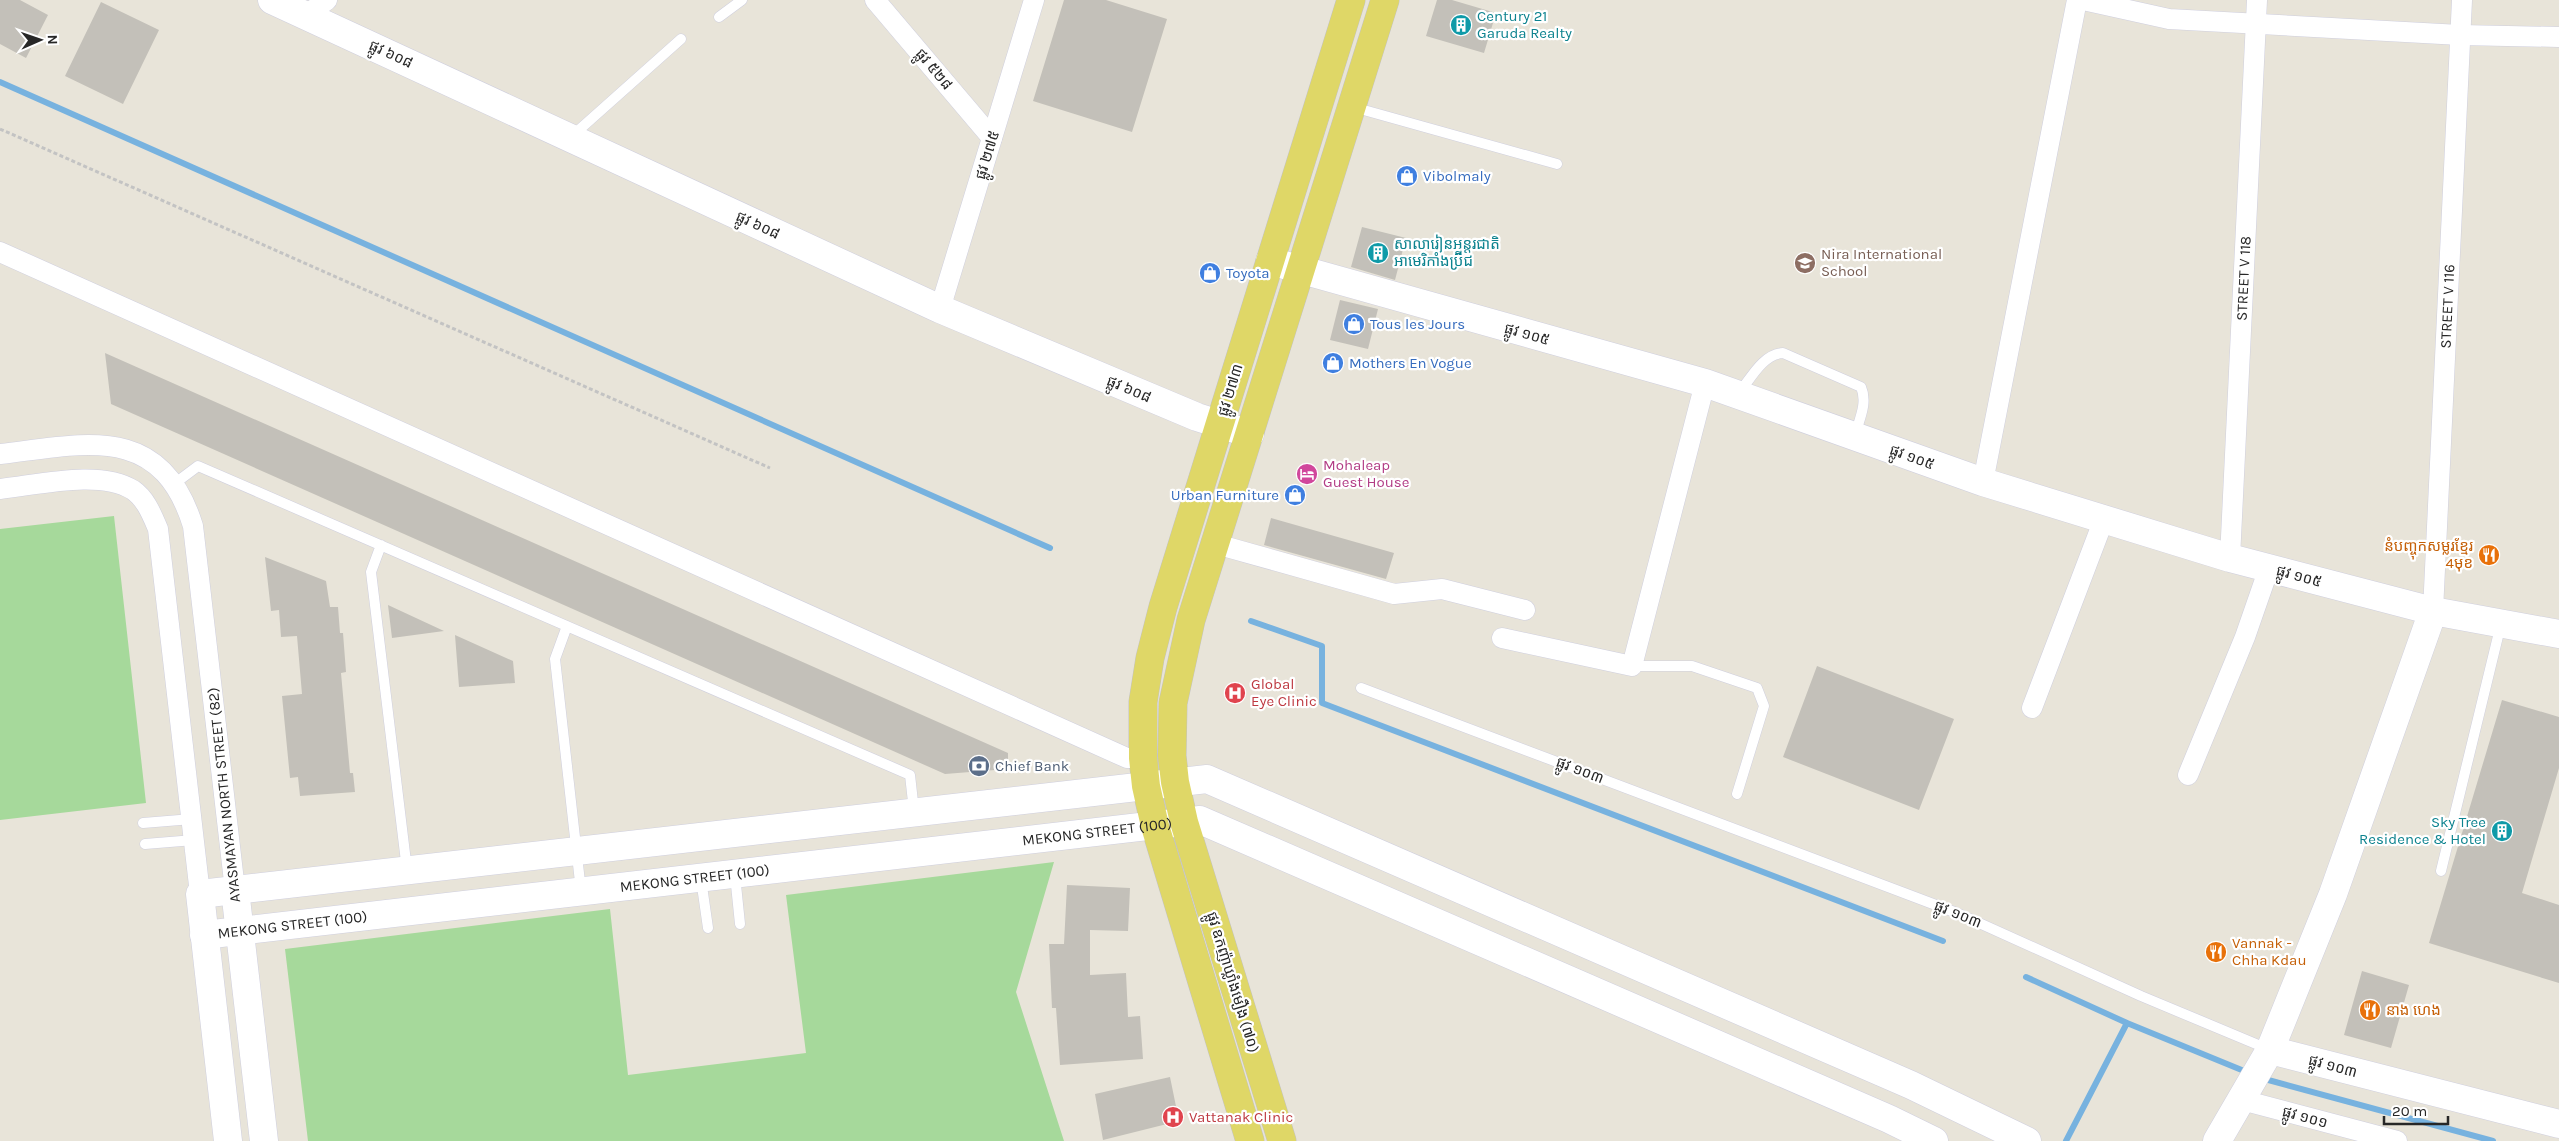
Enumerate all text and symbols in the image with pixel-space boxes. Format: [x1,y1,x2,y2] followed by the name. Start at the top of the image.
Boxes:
[1477,7,1572,42] place label: Century 21 Garuda Realty
[1449,13,1473,37] building icon: Century 21 Garuda Realty
[15,15,65,65] north arrow
[44,34,61,45] text: N
[364,36,416,76] street label: ផ្លូវ ៦០៨
[908,45,956,96] street label: ផ្លូវ ៥២៨
[971,128,1007,183] street label: ផ្លូវ ២៧៥
[1395,164,1419,188] shop icon: Vibolmaly
[1423,167,1491,185] place label: Vibolmaly
[731,207,783,247] street label: ផ្លូវ ៦០៨
[1394,234,1500,270] place label: សាលារៀនអន្តរជាតិ អាមេរិកាំងប្រ៊ីជ
[2232,235,2255,321] street label: STREET V 118
[1366,241,1390,265] building icon: សាលារៀនអន្តរជាតិ អាមេរិកាំងប្រ៊ីជ
[1821,245,1942,280] place label: Nira International School
[1793,251,1817,275] school or university icon: Nira International School
[1198,261,1222,285] shop icon: Toyota
[1226,264,1270,282] place label: Toyota
[2436,264,2458,349] street label: STREET V 116
[1342,312,1366,336] shop icon: Tous les Jours
[1370,315,1465,333] place label: Tous les Jours
[1501,319,1552,353] street label: ផ្លូវ ១០៥
[1321,351,1345,375] shop icon: Mothers En Vogue
[1349,354,1472,372] place label: Mothers En Vogue
[1214,362,1251,420] street label: ផ្លូវ ២៧៣
[1102,372,1154,410] street label: ផ្លូវ ៦០៨
[1886,441,1937,478] street label: ផ្លូវ ១០៥
[1323,456,1409,491] place label: Mohaleap Guest House
[1295,462,1319,486] hotel icon: Mohaleap Guest House
[1283,483,1307,507] shop icon: Urban Furniture
[1171,486,1279,504] place label: Urban Furniture
[2384,537,2473,572] place label: នំបញ្ចុកសម្លរខ្មែរ 4មុខ
[2477,543,2501,567] restaurant icon: នំបញ្ចុកសម្លរខ្មែរ 4មុខ
[2273,561,2324,595] street label: ផ្លូវ ១០៥
[1251,675,1317,710] place label: Global Eye Clinic
[1223,681,1247,705] hospital icon: Global Eye Clinic
[204,687,244,903] street label: AYASMAYAN NORTH STREET (82)
[1552,753,1607,791] street label: ផ្លូវ ១០៣
[967,754,991,778] bank icon: Chief Bank
[995,757,1069,775] place label: Chief Bank
[2359,813,2486,848] place label: Sky Tree Residence & Hotel
[1021,814,1173,849] street label: MEKONG STREET (100)
[2490,819,2514,843] building icon: Sky Tree Residence & Hotel
[619,861,771,896] street label: MEKONG STREET (100)
[1930,896,1985,936] street label: ផ្លូវ ១០៣
[217,907,368,942] street label: MEKONG STREET (100)
[1199,909,1264,1056] street label: ផ្លូវ ឧកញ៉ាឃ្លាំងមឿង (៧០)
[2232,934,2306,969] place label: Vannak - Chha Kdau
[2204,940,2228,964] restaurant icon: Vannak - Chha Kdau
[2358,998,2382,1022] restaurant icon: នាង ហេង
[2386,1001,2441,1019] place label: នាង ហេង
[2305,1051,2359,1085] street label: ផ្លូវ ១០៣
[2384,1094,2448,1126] scale bar
[2279,1102,2330,1136] street label: ផ្លូវ ១០១
[2392,1102,2427,1120] text: 20 m
[1161,1105,1185,1129] hospital icon: Vattanak Clinic
[1189,1108,1293,1126] place label: Vattanak Clinic

